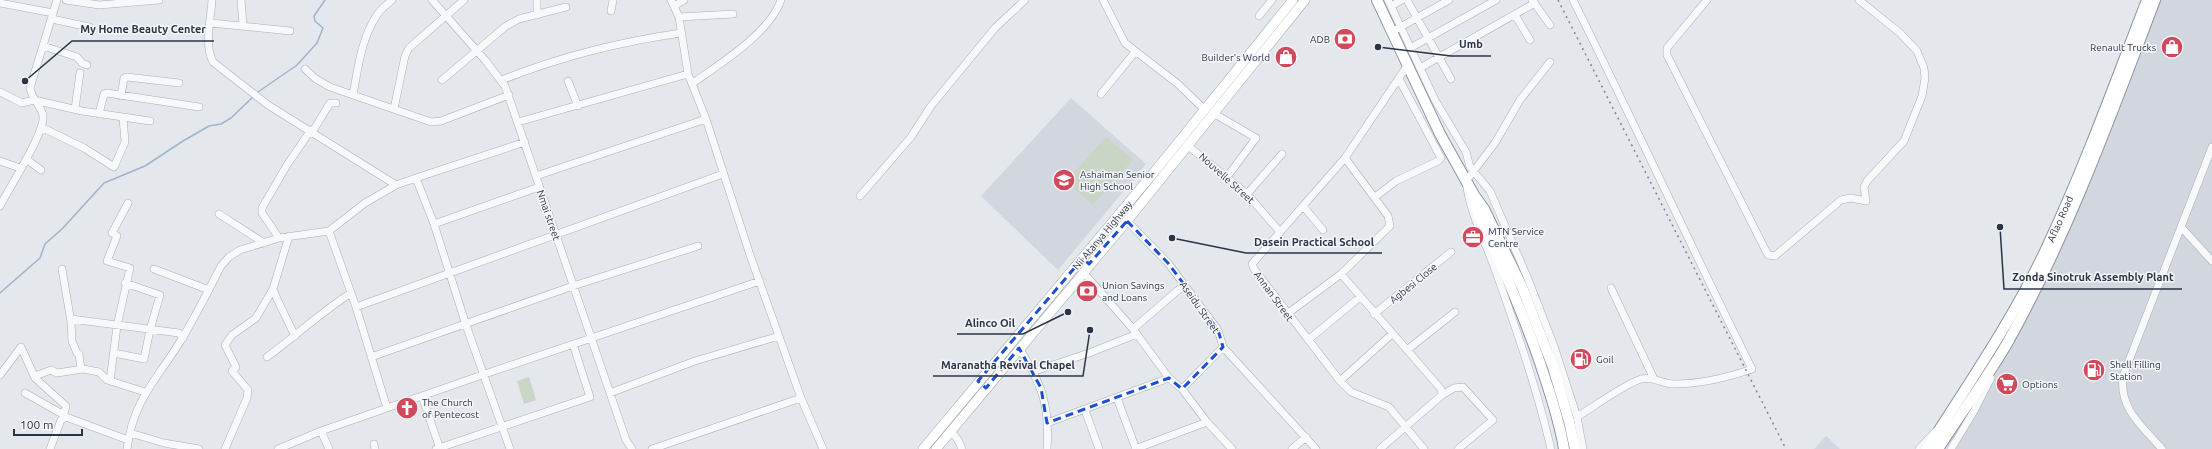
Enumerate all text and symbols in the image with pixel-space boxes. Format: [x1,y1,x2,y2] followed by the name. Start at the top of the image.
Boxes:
[72,18,214,41] callout: My Home Beauty Center
[80,23,206,35] text: My Home Beauty Center
[1332,26,1358,52] bank icon: ADB
[1451,33,1491,56] callout: Umb
[1310,34,1330,45] place label: ADB
[2159,34,2185,60] shop icon: Renault Trucks
[1459,38,1483,50] text: Umb
[2090,42,2156,53] place label: Renault Trucks
[1273,44,1299,70] shop icon: Builder's World
[1201,52,1270,63] place label: Builder's World
[1197,151,1256,206] street label: Nouvelle Street
[1051,167,1077,193] school or university icon: Ashaiman Senior High School
[1080,169,1155,192] place label: Ashaiman Senior High School
[535,188,562,242] street label: Nmai street
[2045,194,2075,244] street label: Aflao Road
[1070,199,1134,272] street label: Nii Atanya Highway
[1460,224,1486,250] office icon: MTN Service Centre
[1488,226,1544,249] place label: MTN Service Centre
[1246,230,1382,253] callout: Dasein Practical School
[1254,236,1375,248] text: Dasein Practical School
[1388,261,1439,306] street label: Agbesi Close
[2004,266,2182,289] callout: Zonda Sinotruk Assembly Plant
[1252,269,1295,323] street label: Annan Street
[2012,271,2174,283] text: Zonda Sinotruk Assembly Plant
[1074,278,1100,304] bank icon: Union Savings and Loans
[1178,279,1222,335] street label: Aseidu Street
[1102,280,1164,303] place label: Union Savings and Loans
[957,311,1023,334] callout: Alinco Oil
[965,317,1016,329] text: Alinco Oil
[1568,346,1594,372] fuel station icon: Goil
[933,353,1083,376] callout: Maranatha Revival Chapel
[1596,354,1614,365] place label: Goil
[2081,357,2107,383] fuel station icon: Shell Filling Station
[941,359,1076,371] text: Maranatha Revival Chapel
[2110,359,2161,382] place label: Shell Filling Station
[1994,371,2020,397] supermarket icon: Options
[2022,379,2058,390] place label: Options
[394,395,420,421] church icon: The Church of Pentecost
[422,397,479,420] place label: The Church of Pentecost
[14,411,82,437] scale bar
[20,418,53,431] text: 100 m

